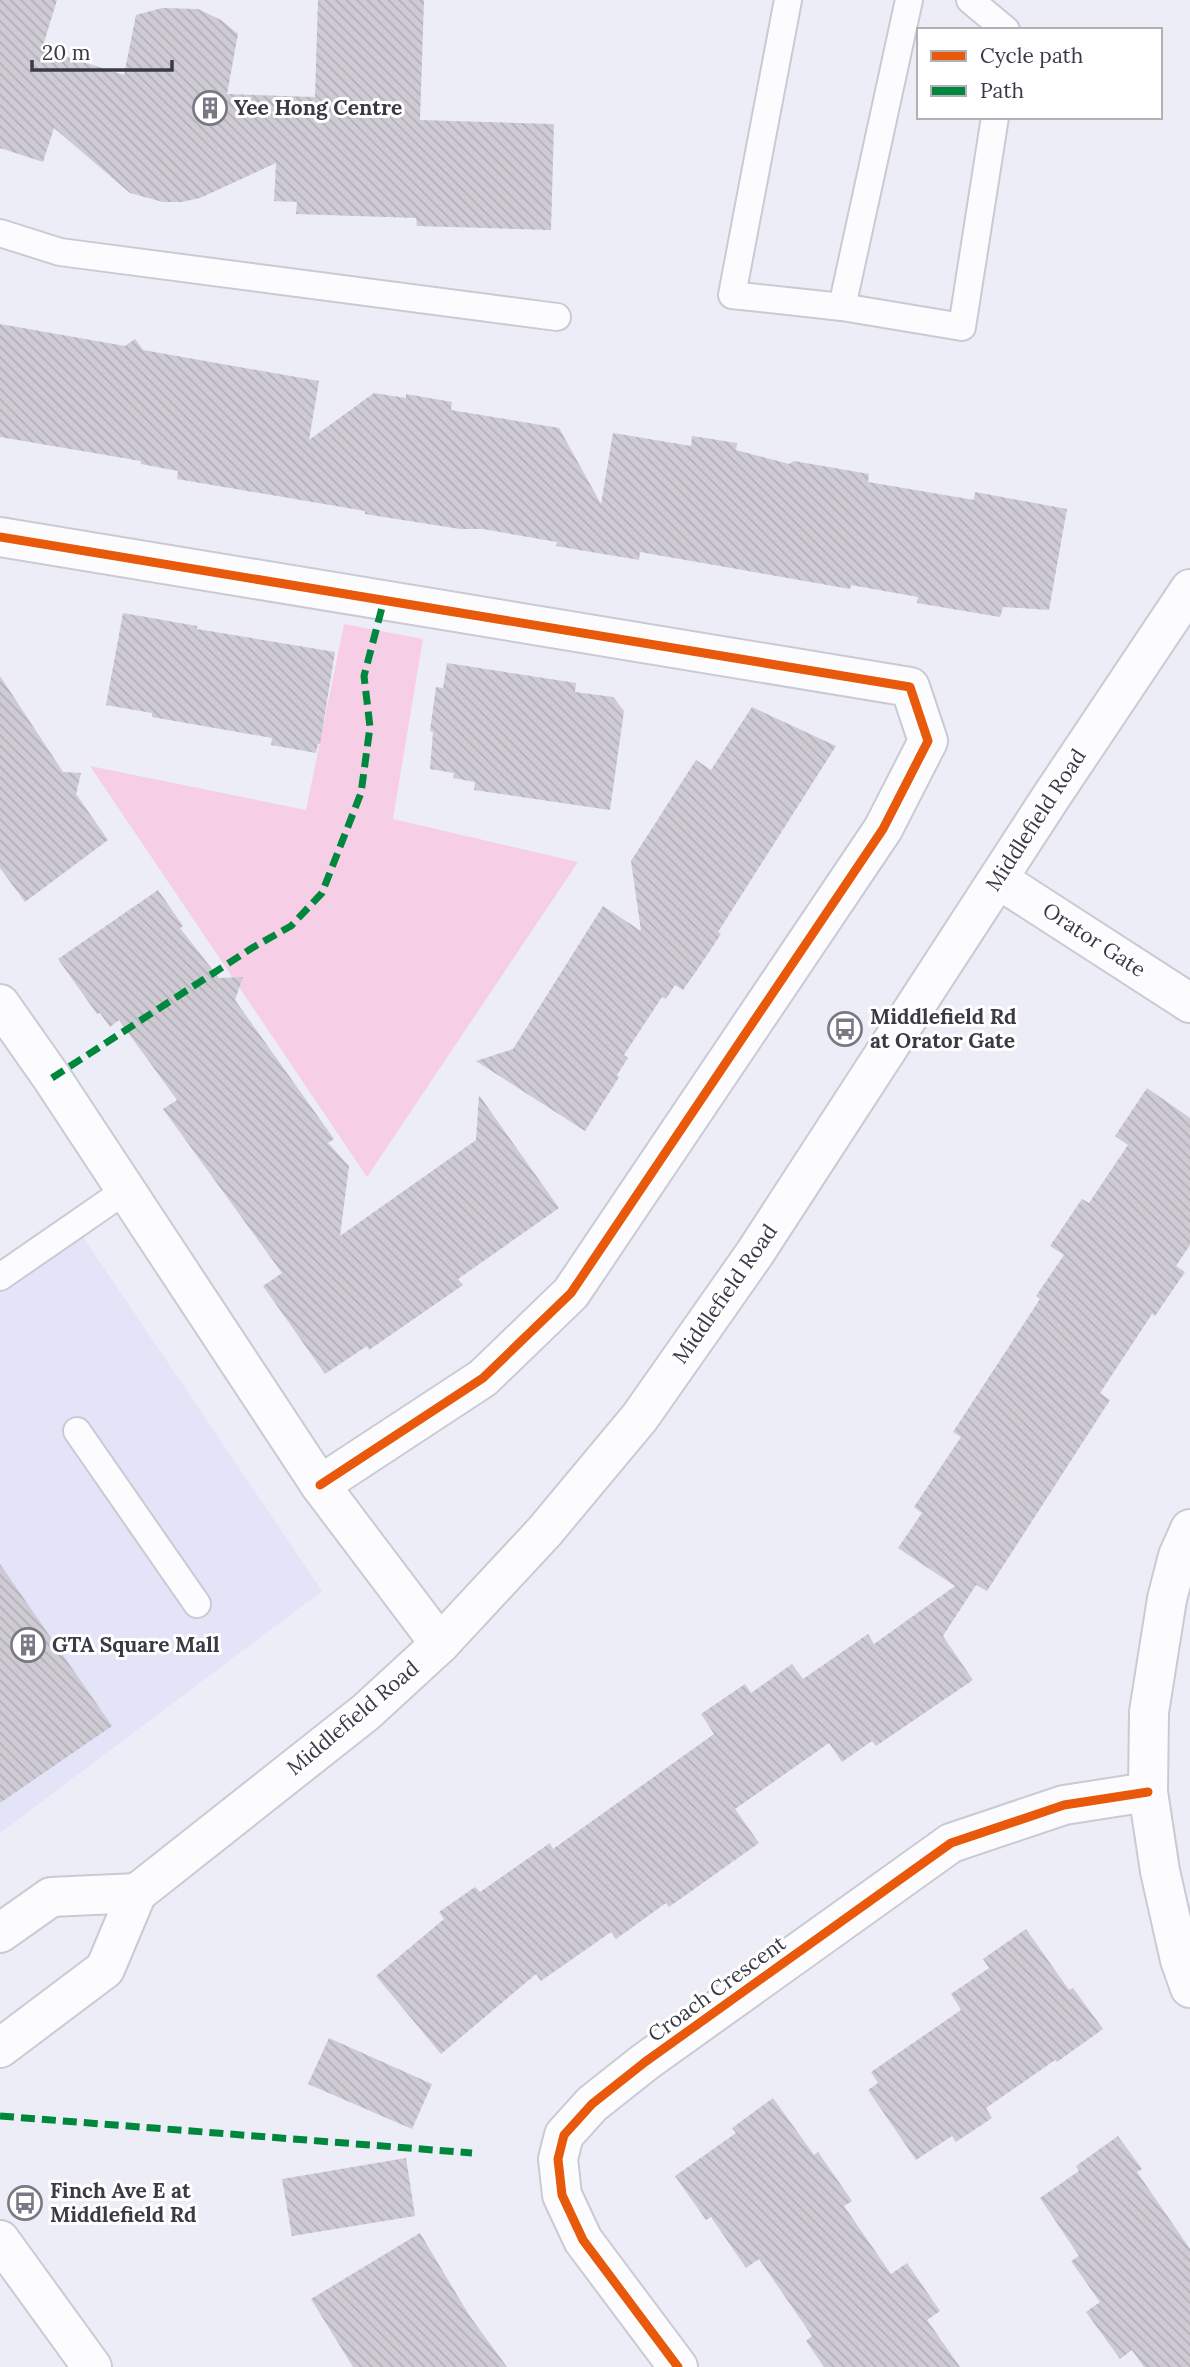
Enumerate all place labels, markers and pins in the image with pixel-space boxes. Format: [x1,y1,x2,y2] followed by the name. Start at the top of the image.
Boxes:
[191,89,229,127] building icon: Yee Hong Centre
[234,94,402,121] place label: Yee Hong Centre
[870,1003,1017,1054] place label: Middlefield Rd at Orator Gate
[826,1010,864,1048] bus stop icon: Middlefield Rd at Orator Gate
[9,1626,47,1664] building icon: GTA Square Mall
[52,1631,220,1658] place label: GTA Square Mall
[50,2177,197,2228] place label: Finch Ave E at Middlefield Rd
[6,2184,44,2222] bus stop icon: Finch Ave E at Middlefield Rd

